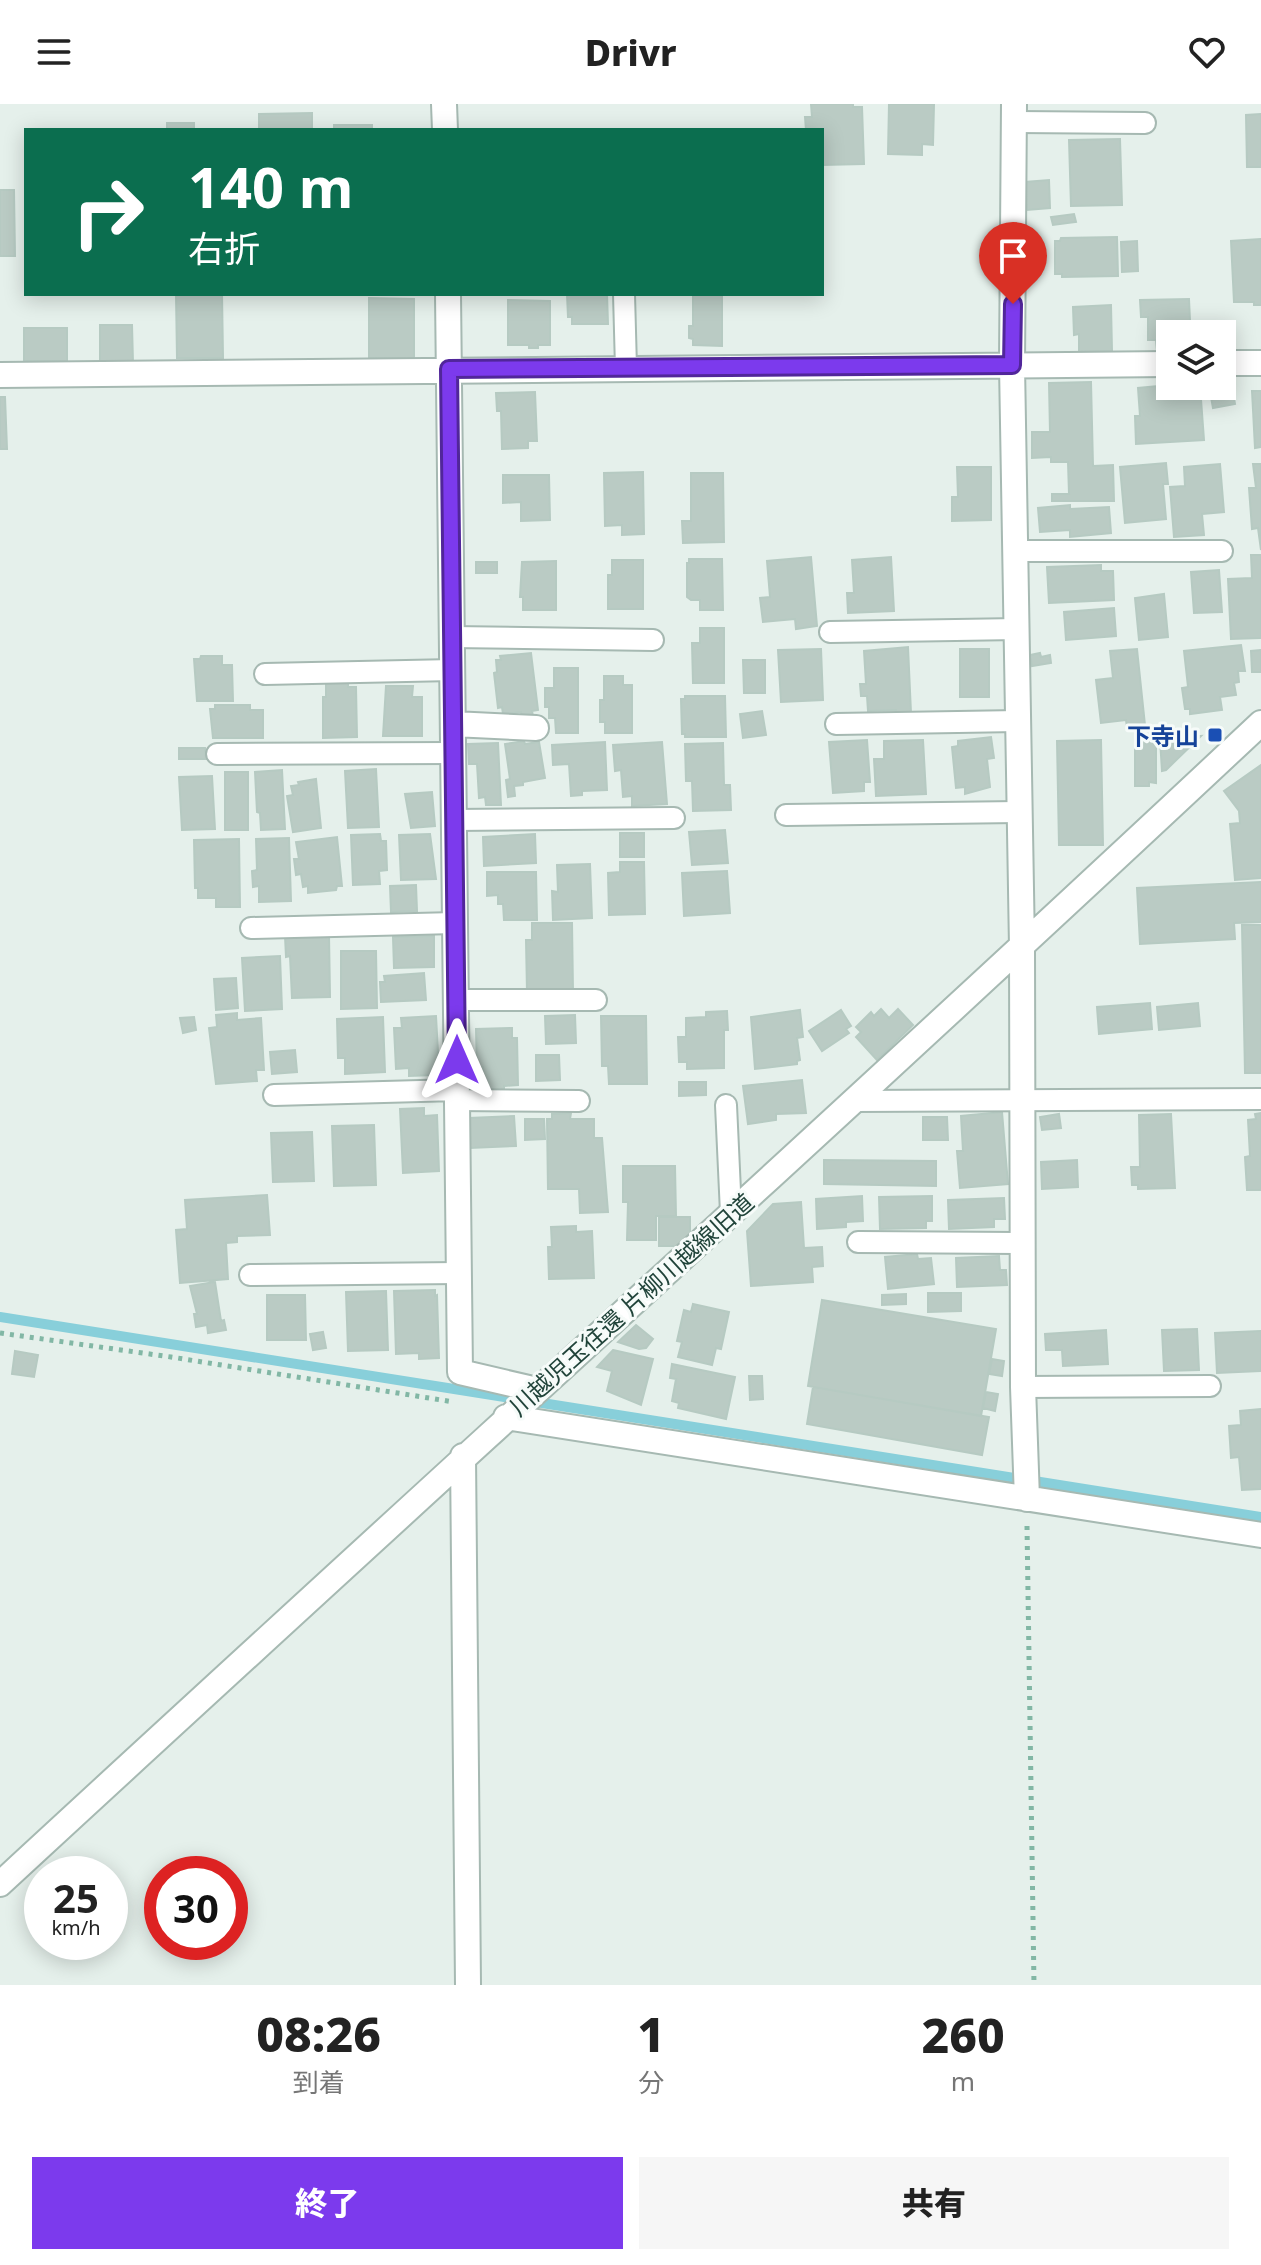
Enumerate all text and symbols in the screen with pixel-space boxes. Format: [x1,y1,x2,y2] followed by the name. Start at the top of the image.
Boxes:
[585,28,676,77] text: Drivr
[32,30,76,74] icon: menu
[1185,30,1229,74] icon: heart
[188,148,353,224] text: 140 m
[56,160,160,264] icon: right
[979,222,1047,304] pin
[188,224,260,273] text: 右折
[991,234,1035,278] icon: arrive
[1156,320,1236,400] map controls
[1156,320,1236,400] button: layers
[1127,719,1199,752] place label: 下寺山
[1206,726,1224,744] marker: 下寺山
[415,1018,499,1102] position arrow
[502,1185,760,1423] street label: 川越児玉往還 片柳川越線旧道
[144,1856,248,1960] speed limit sign: 30
[53,1870,99,1925] text: 25
[51,1914,101,1941] text: km/h
[256,2001,381,2066] text: 08:26
[637,2001,665,2066] text: 1
[921,2002,1005,2067] text: 260
[951,2063,975,2099] text: m
[293,2064,345,2100] text: 到着
[638,2064,664,2100] text: 分
[32,2157,623,2249] button: 終了
[639,2157,1229,2249] button: 共有

